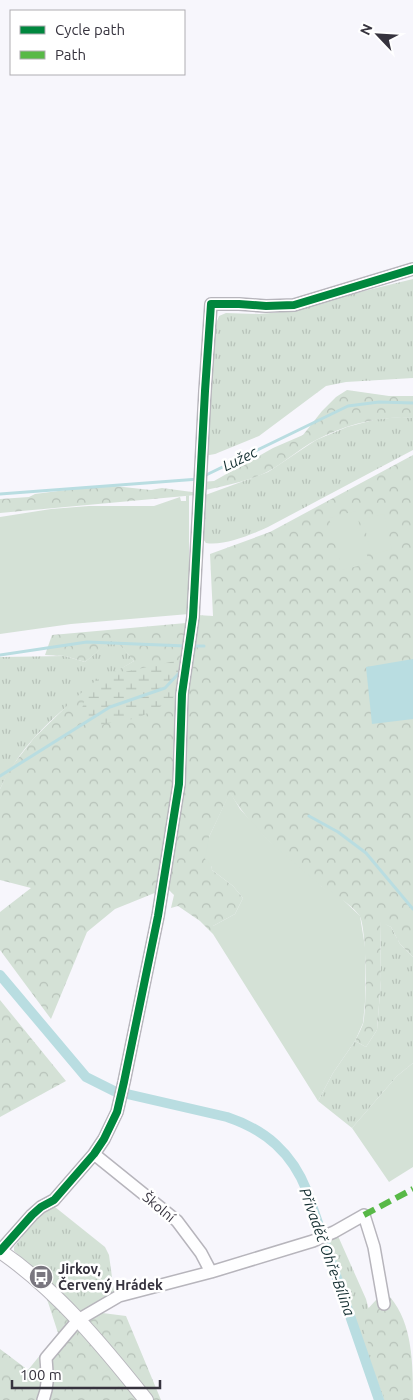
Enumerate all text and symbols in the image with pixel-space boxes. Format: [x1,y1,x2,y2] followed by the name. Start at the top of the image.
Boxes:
[10,10,185,75] legend
[353,10,403,60] north arrow
[55,21,125,38] text: Cycle path
[357,21,376,38] text: N
[55,46,86,63] text: Path
[220,443,260,474] water label: Lužec
[296,1186,359,1318] water label: Přivaděč Ohře-Bílina
[140,1188,180,1226] street label: Školní
[58,1261,163,1293] place label: Jirkov, Červený Hrádek
[28,1264,54,1290] bus stop icon: Jirkov, Červený Hrádek
[12,1358,160,1390] scale bar
[20,1366,62,1383] text: 100 m

